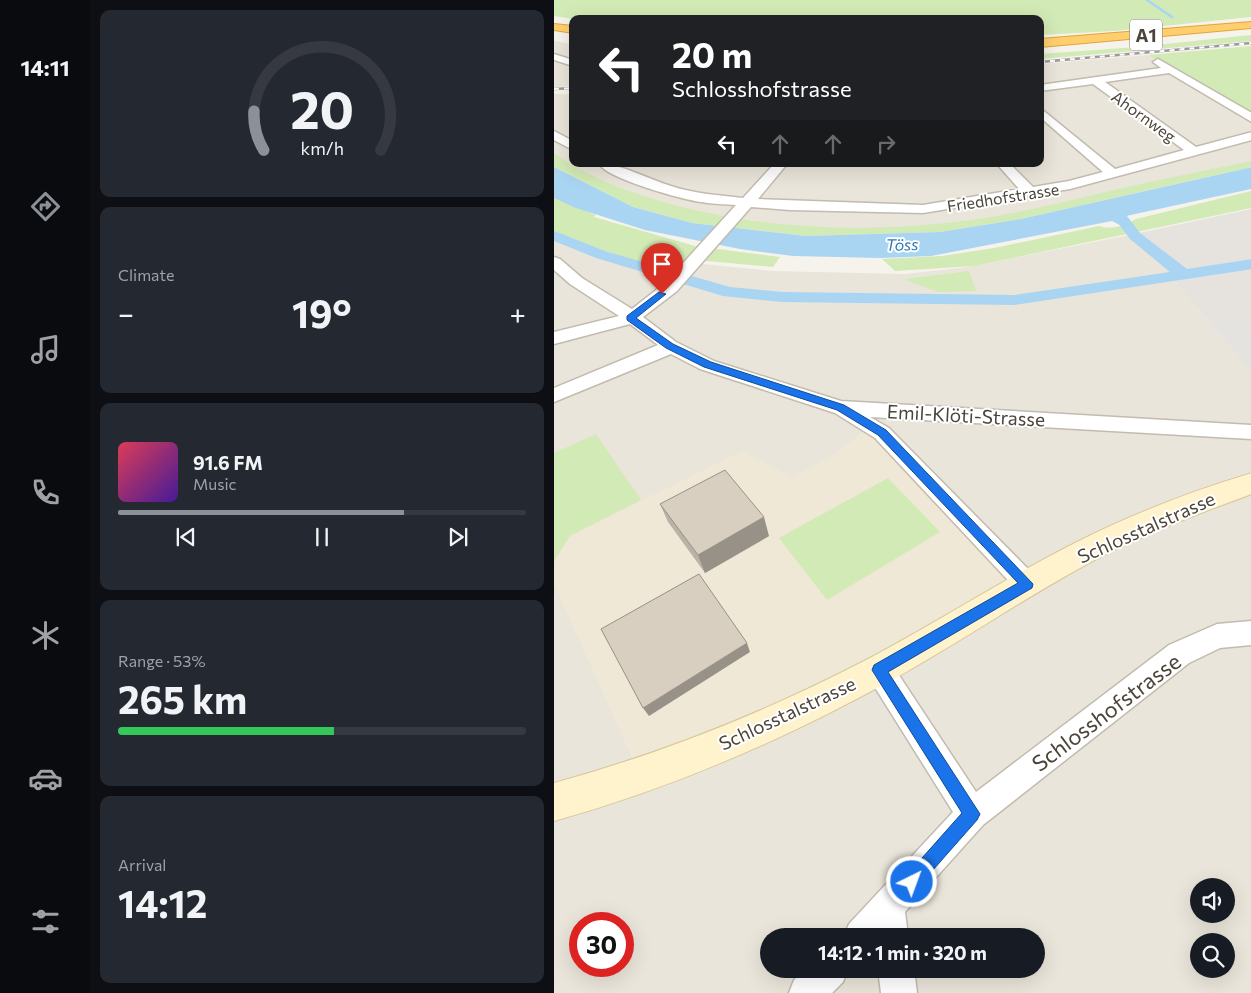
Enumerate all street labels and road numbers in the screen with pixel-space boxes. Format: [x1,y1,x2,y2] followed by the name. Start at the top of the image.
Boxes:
[1130,20,1162,50] road number: A1
[1108,86,1180,146] street label: Ahornweg
[946,179,1060,215] street label: Friedhofstrasse
[886,399,1046,431] street label: Emil-Klöti-Strasse
[1074,486,1218,568] street label: Schlosstalstrasse
[1026,647,1186,777] street label: Schlosshofstrasse
[715,671,859,755] street label: Schlosstalstrasse

